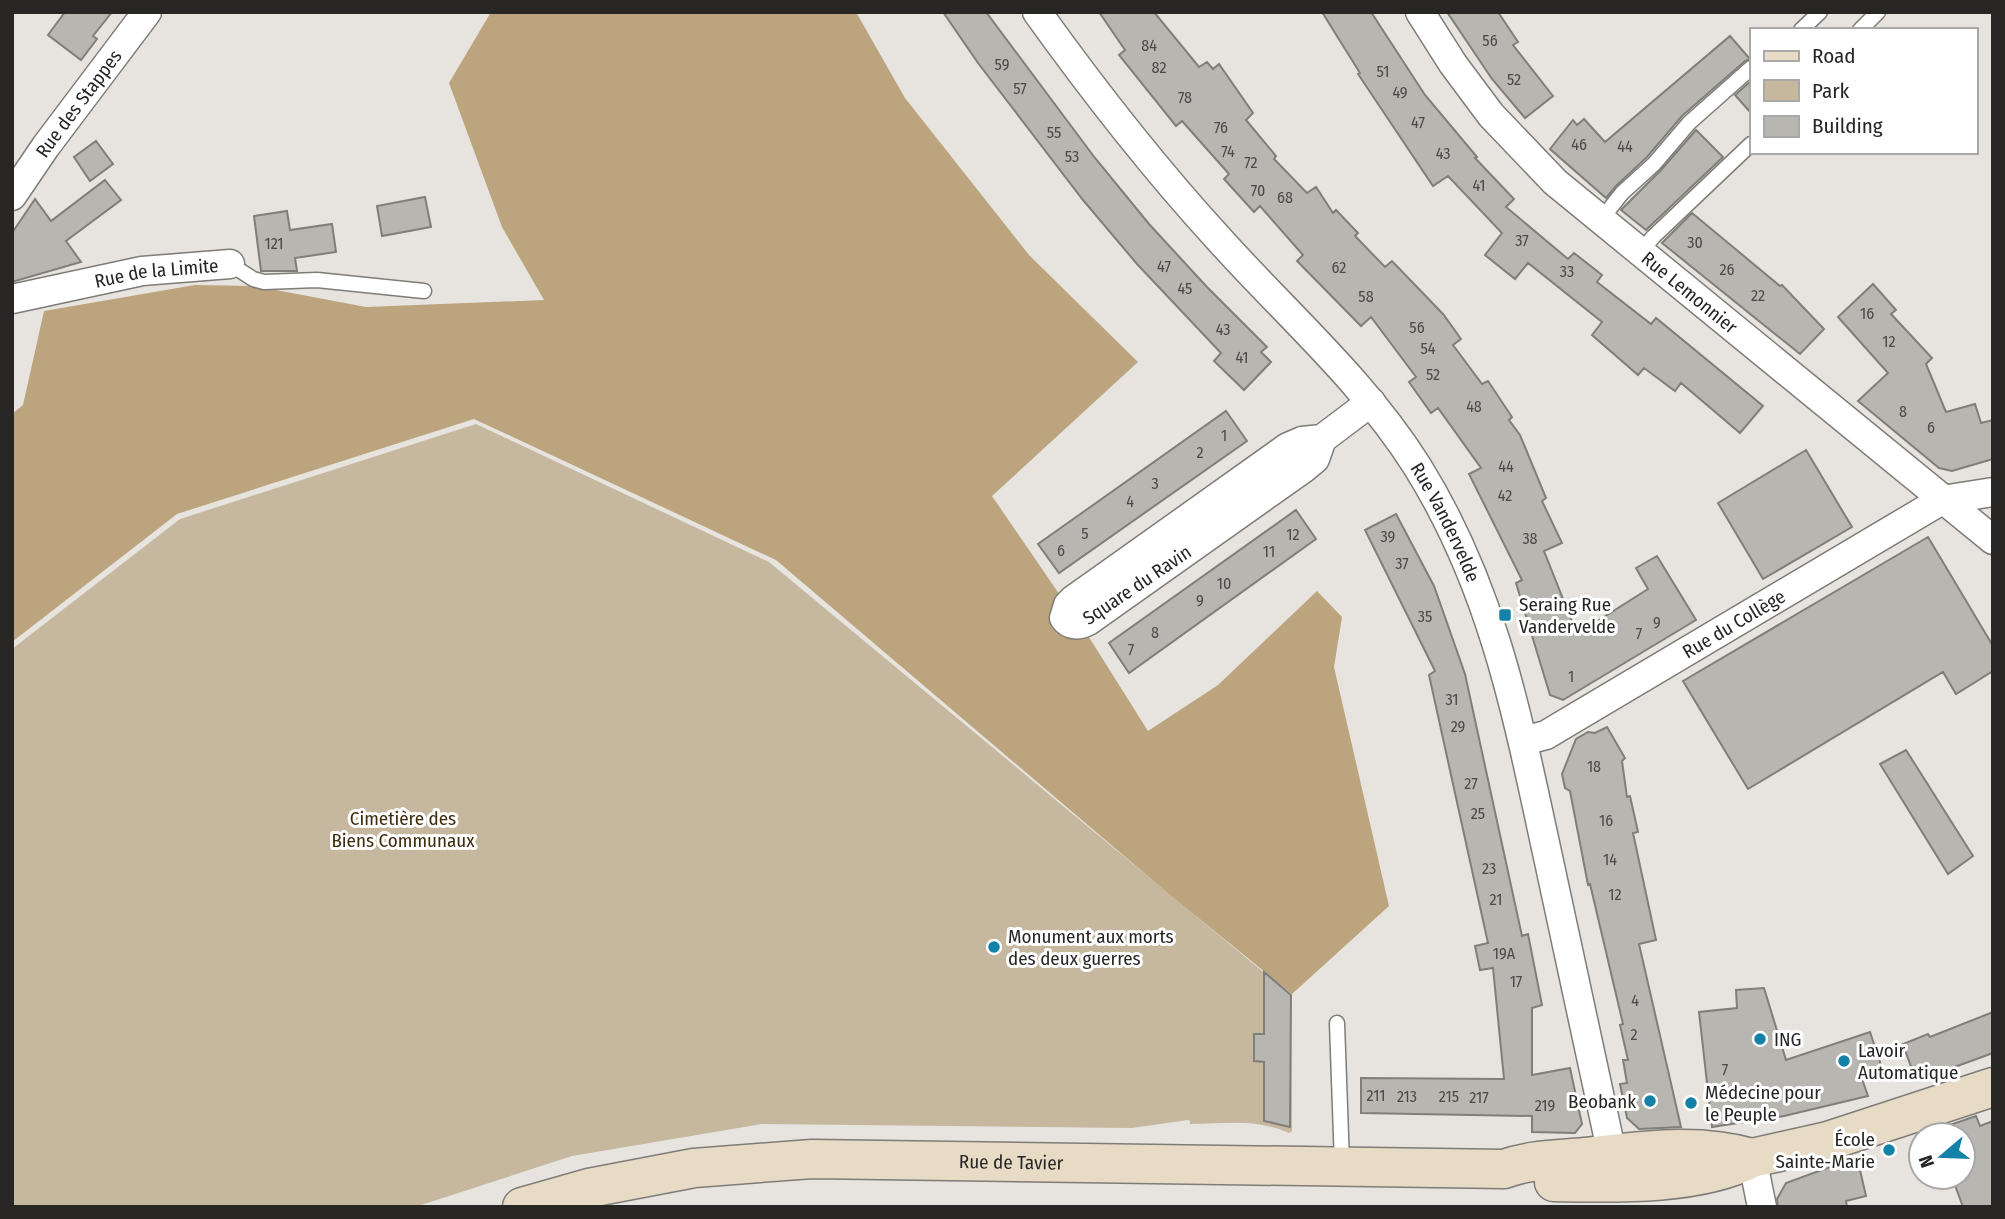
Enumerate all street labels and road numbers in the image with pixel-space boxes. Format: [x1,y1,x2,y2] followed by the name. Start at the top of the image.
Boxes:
[30,45,126,161] street label: Rue des Stappes
[1637,246,1743,338] street label: Rue Lemonnier
[92,253,219,292] street label: Rue de la Limite
[1406,458,1485,585] street label: Rue Vandervelde
[1078,540,1196,630] street label: Square du Ravin
[1678,584,1789,663] street label: Rue du Collège
[959,1150,1064,1174] street label: Rue de Tavier

